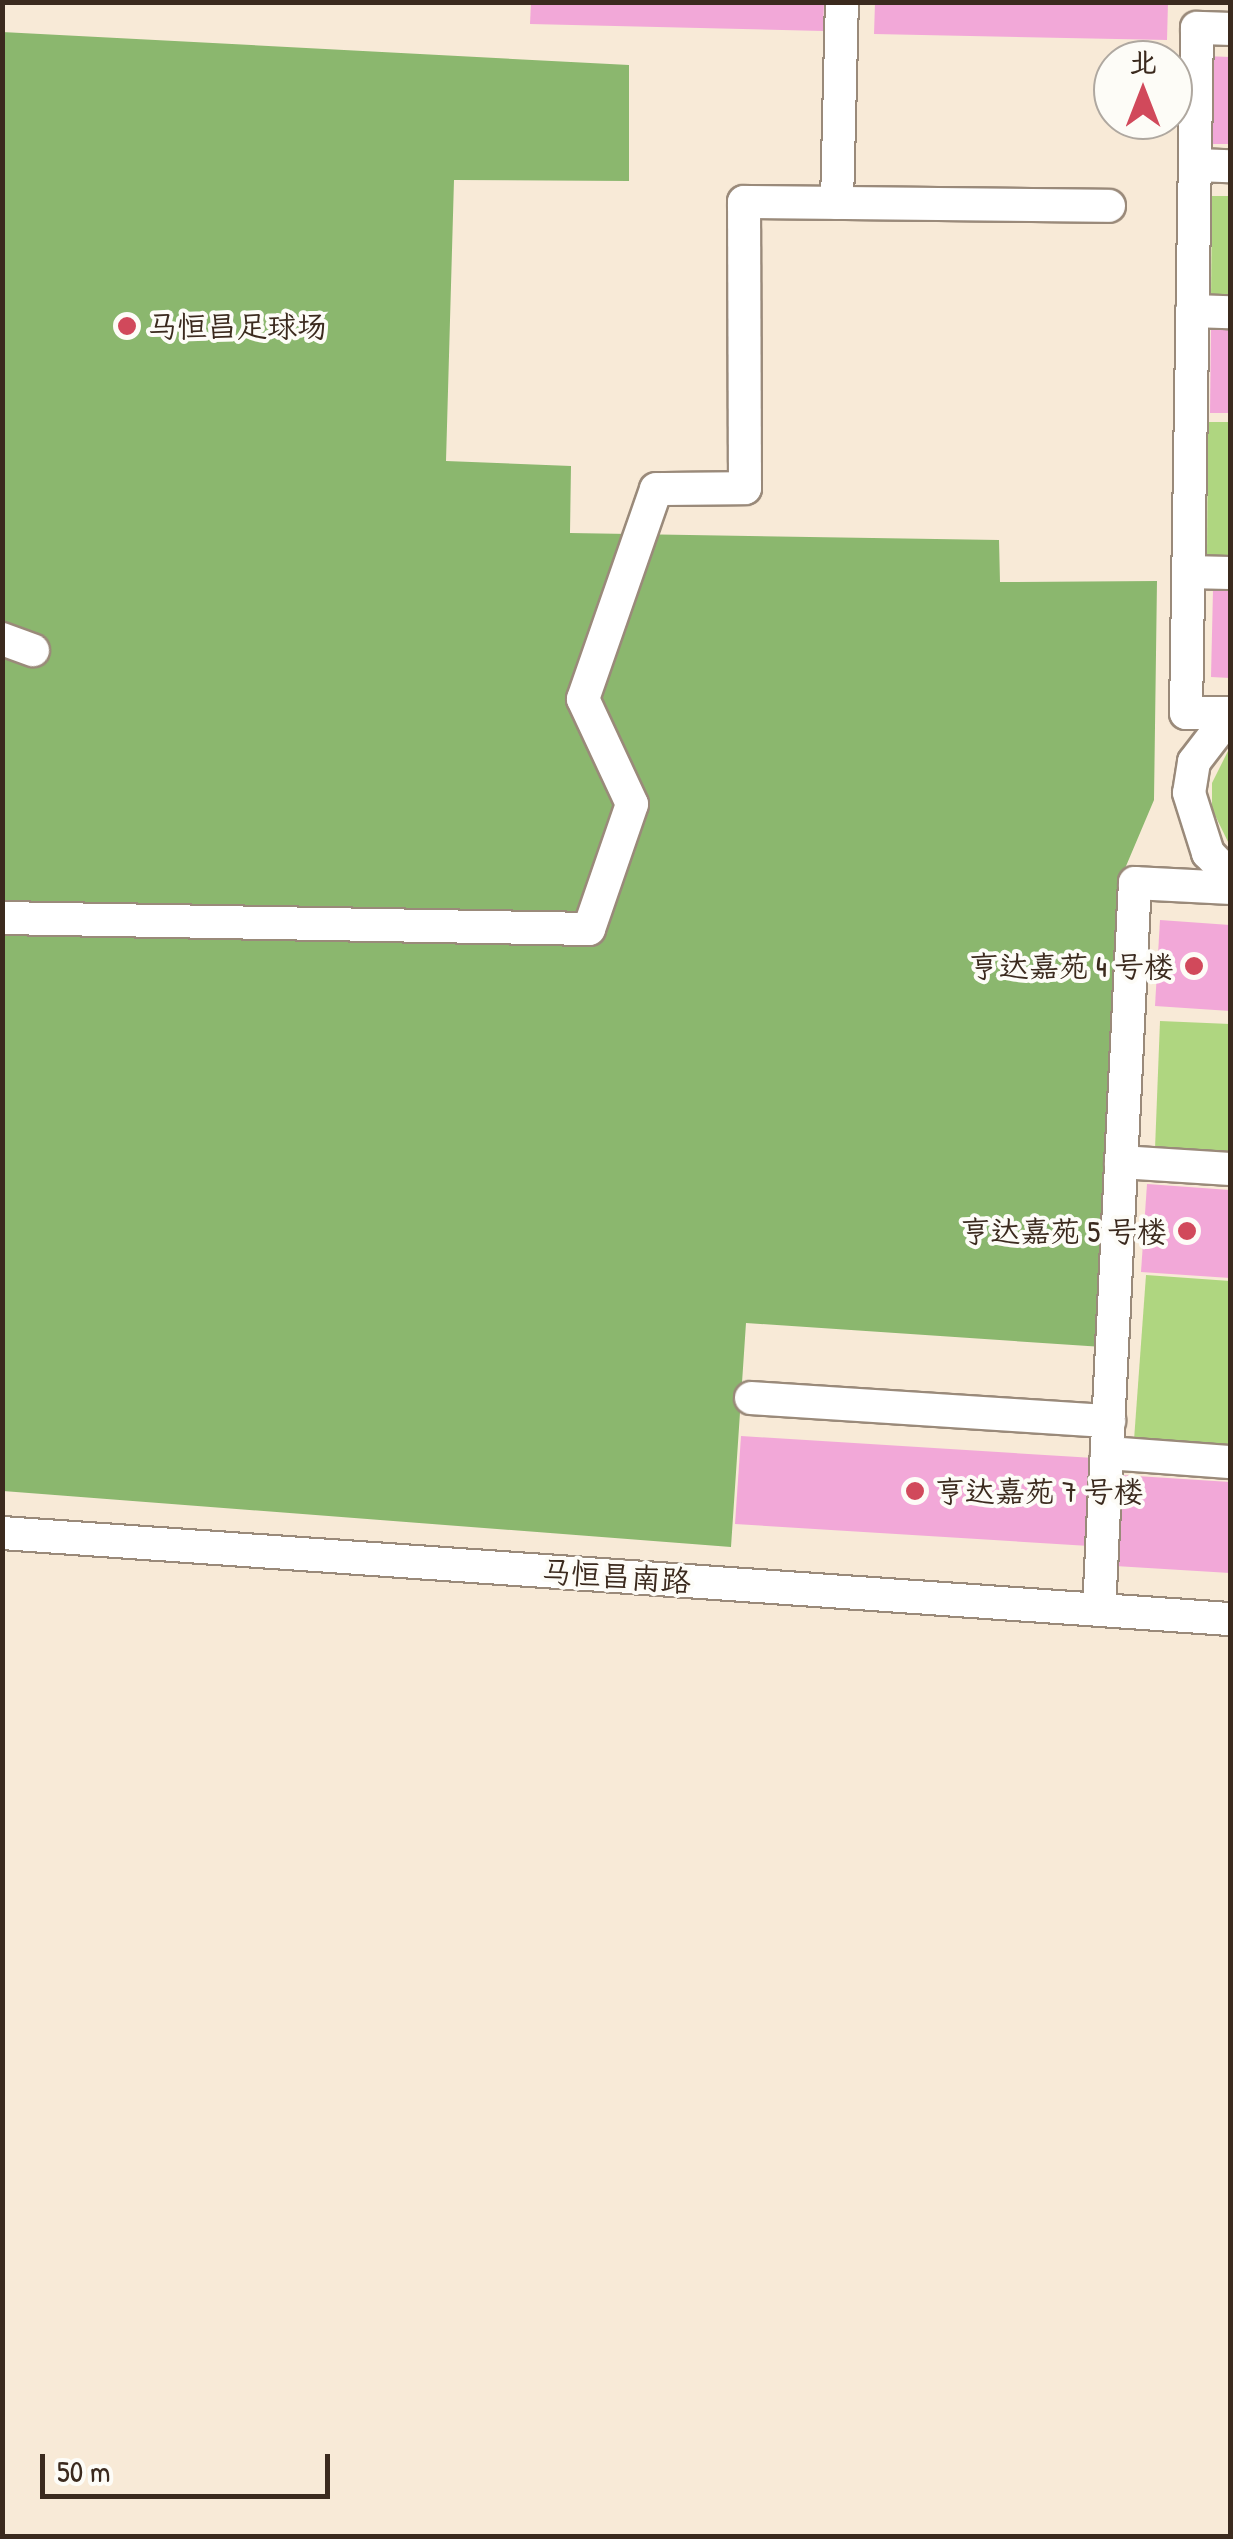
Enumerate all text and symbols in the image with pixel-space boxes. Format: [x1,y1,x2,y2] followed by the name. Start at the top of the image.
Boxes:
[1093,40,1193,140] north arrow
[1129,43,1157,81] text: 北
[147,308,327,344] place label: 马恒昌足球场
[116,315,138,337] marker: 马恒昌足球场
[969,948,1174,984] place label: 亨达嘉苑 4 号楼
[1183,955,1205,977] marker: 亨达嘉苑 4 号楼
[961,1213,1167,1249] place label: 亨达嘉苑 5 号楼
[1176,1220,1198,1242] marker: 亨达嘉苑 5 号楼
[935,1473,1144,1509] place label: 亨达嘉苑 7 号楼
[904,1480,926,1502] marker: 亨达嘉苑 7 号楼
[540,1553,692,1599] street label: 马恒昌南路
[45,2434,335,2496] scale bar
[57,2451,110,2491] text: 50 m

